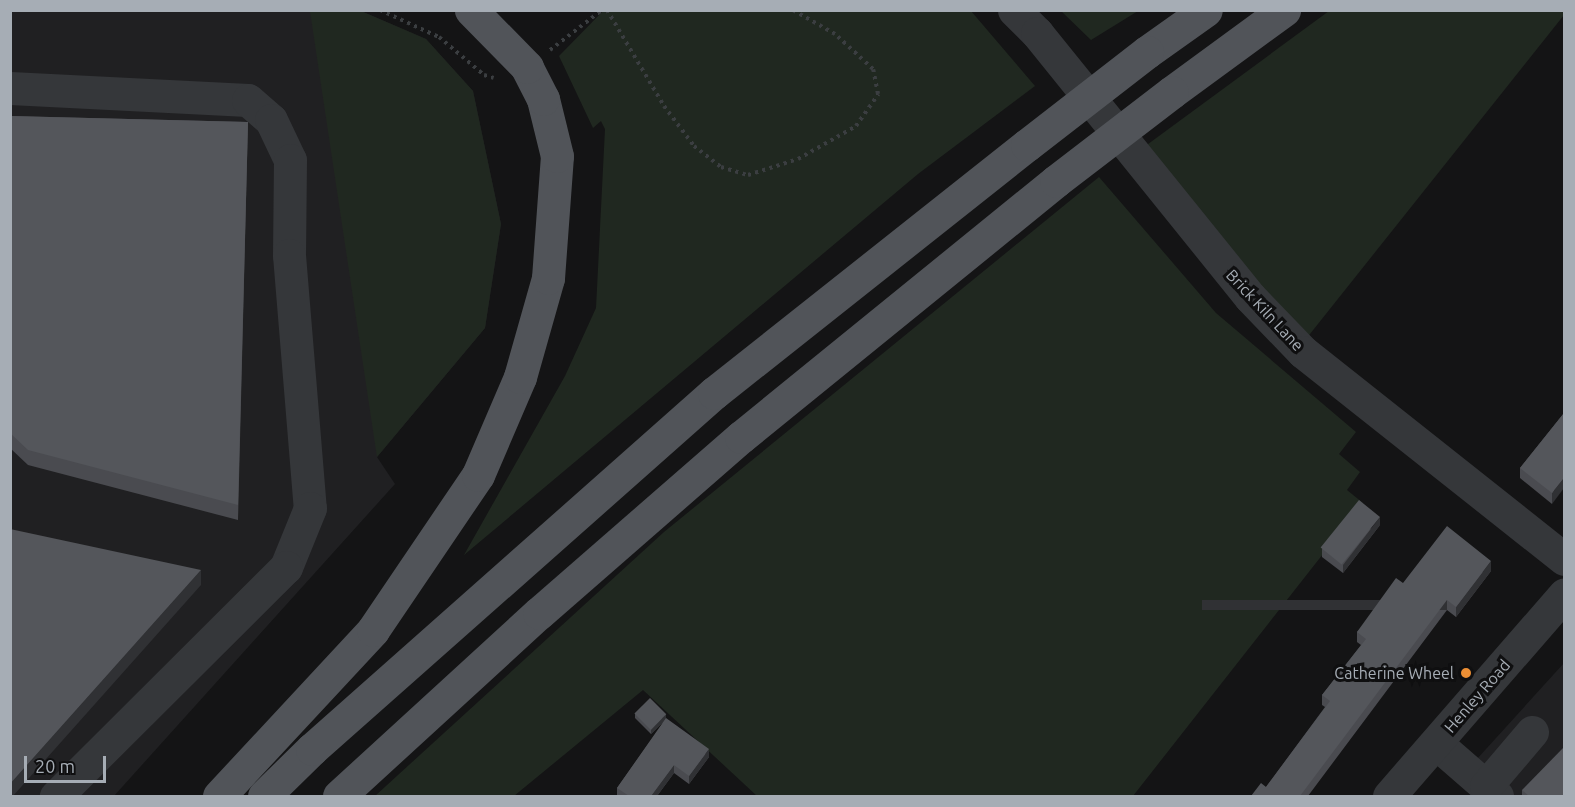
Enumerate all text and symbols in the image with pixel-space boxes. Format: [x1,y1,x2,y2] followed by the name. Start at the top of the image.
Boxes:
[1222,265,1308,355] street label: Brick Kiln Lane
[1440,656,1514,736] street label: Henley Road
[1334,663,1454,683] place label: Catherine Wheel
[1459,666,1473,680] marker: Catherine Wheel
[27,744,110,782] scale bar
[35,756,75,776] text: 20 m

